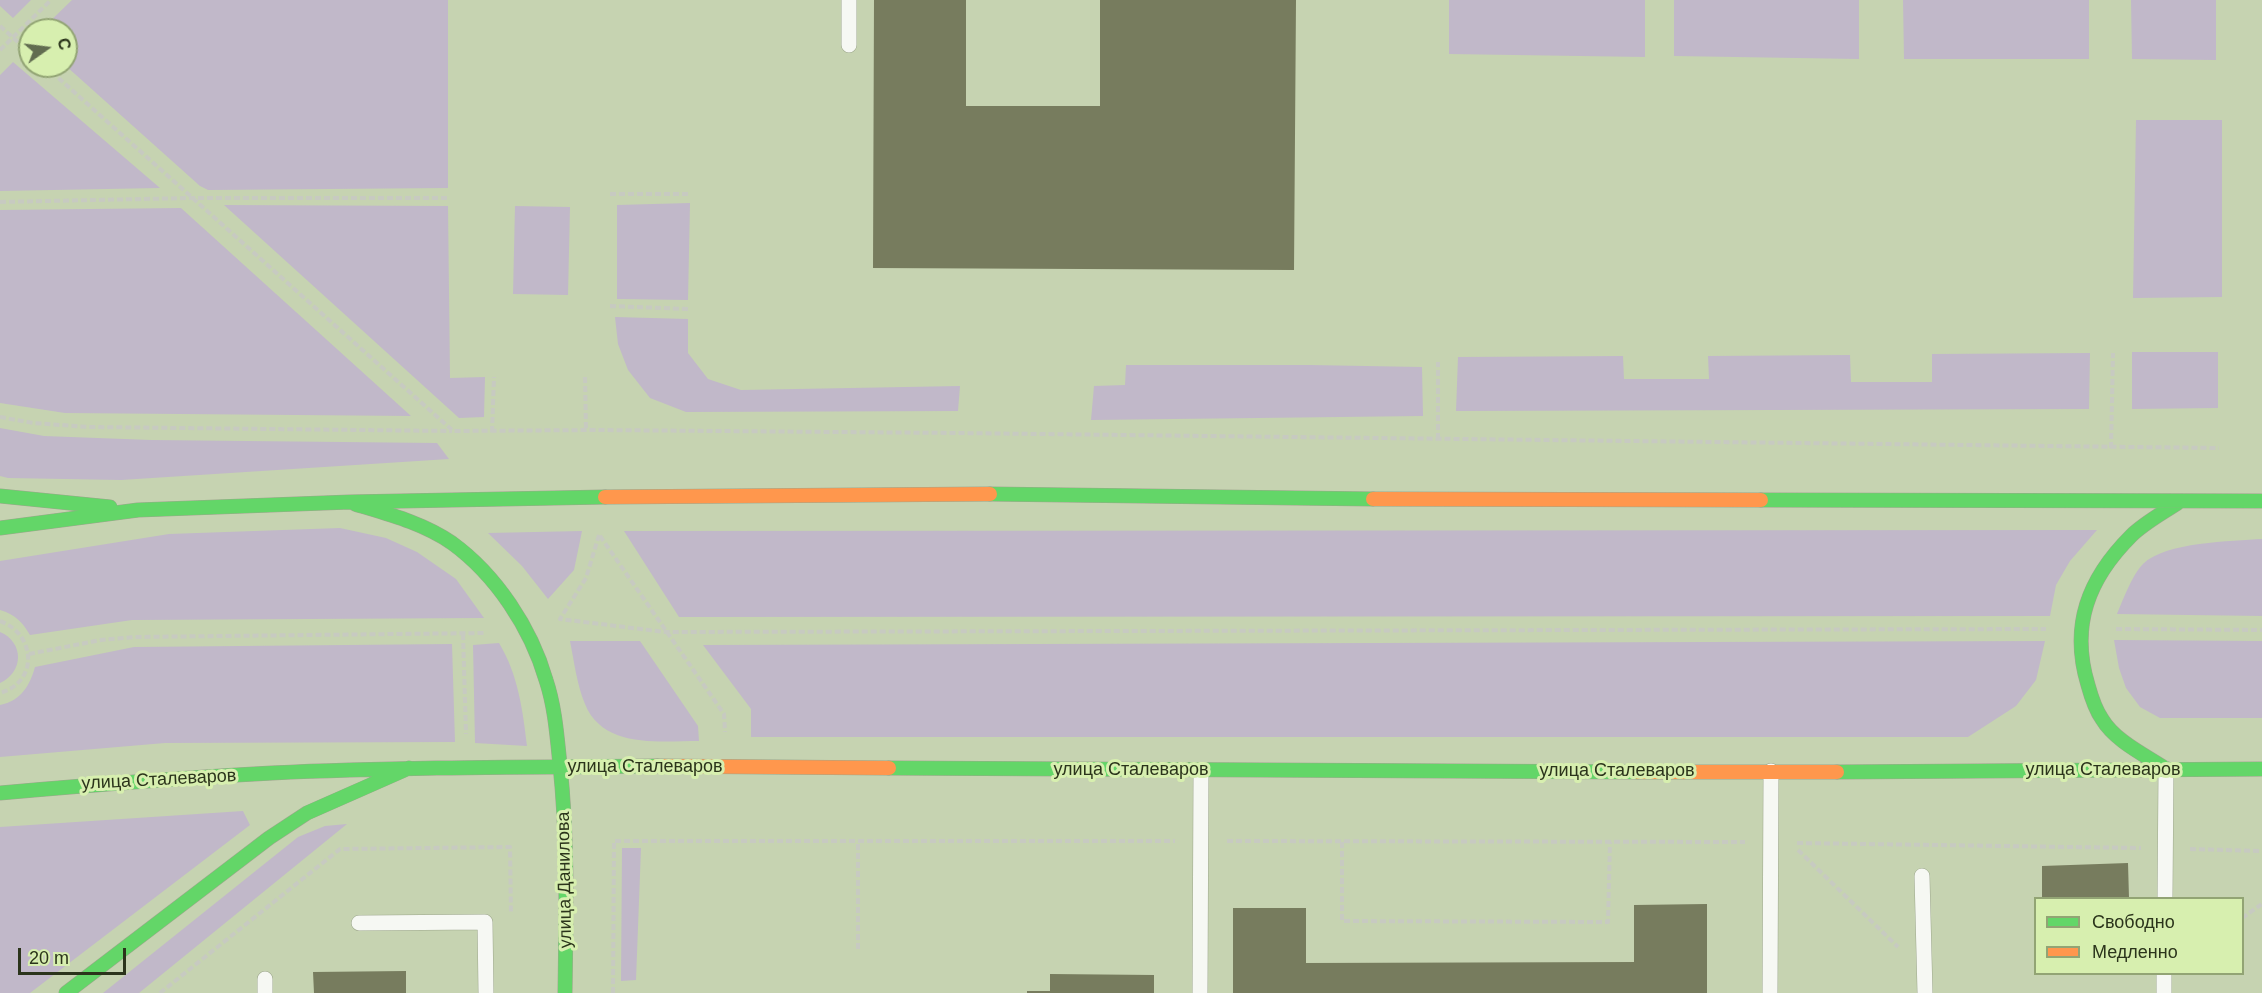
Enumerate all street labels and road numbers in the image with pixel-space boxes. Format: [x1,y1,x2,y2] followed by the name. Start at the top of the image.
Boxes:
[567,756,723,778] street label: улица Сталеваров
[1053,759,1209,781] street label: улица Сталеваров
[2025,759,2181,781] street label: улица Сталеваров
[1539,760,1695,782] street label: улица Сталеваров
[81,765,237,795] street label: улица Сталеваров
[553,811,577,949] street label: улица Данилова

